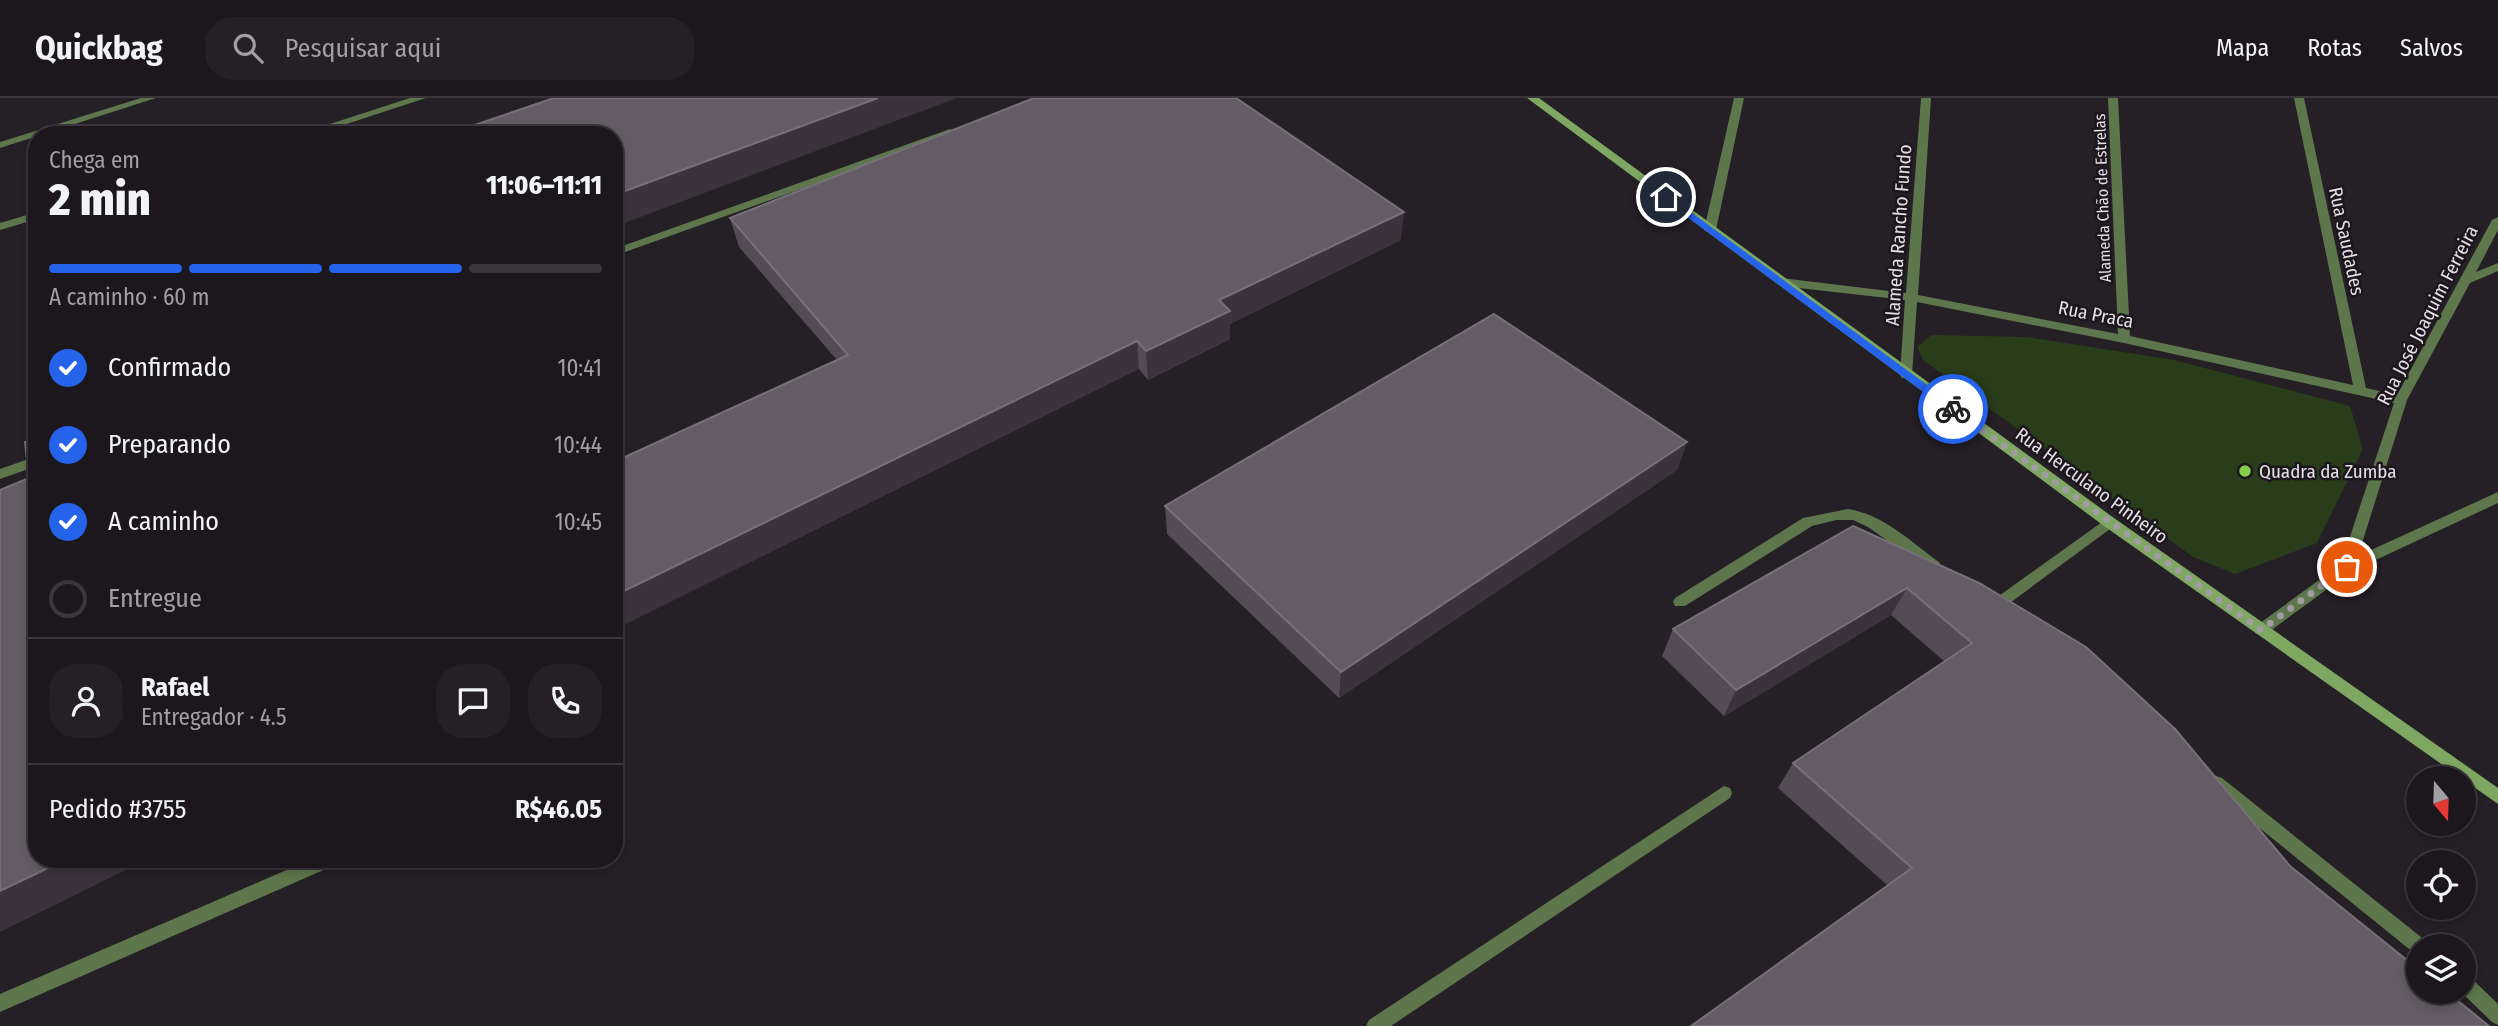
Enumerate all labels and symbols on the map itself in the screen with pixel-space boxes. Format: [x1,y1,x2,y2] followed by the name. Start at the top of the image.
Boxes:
[2090,113,2115,283] street label: Alameda Chão de Estrelas
[1881,143,1916,327] street label: Alameda Rancho Fundo
[1636,167,1696,227] pin
[2324,185,2369,297] street label: Rua Saudades
[2372,221,2483,409] street label: Rua José Joaquim Ferreira
[2056,296,2136,333] street label: Rua Praca
[1918,374,1988,444] courier
[2011,422,2172,548] street label: Rua Herculano Pinheiro
[2259,460,2397,483] place label: Quadra da Zumba
[2237,463,2253,479] marker: Quadra da Zumba
[2317,537,2377,597] pin
[2406,766,2476,836] north arrow

